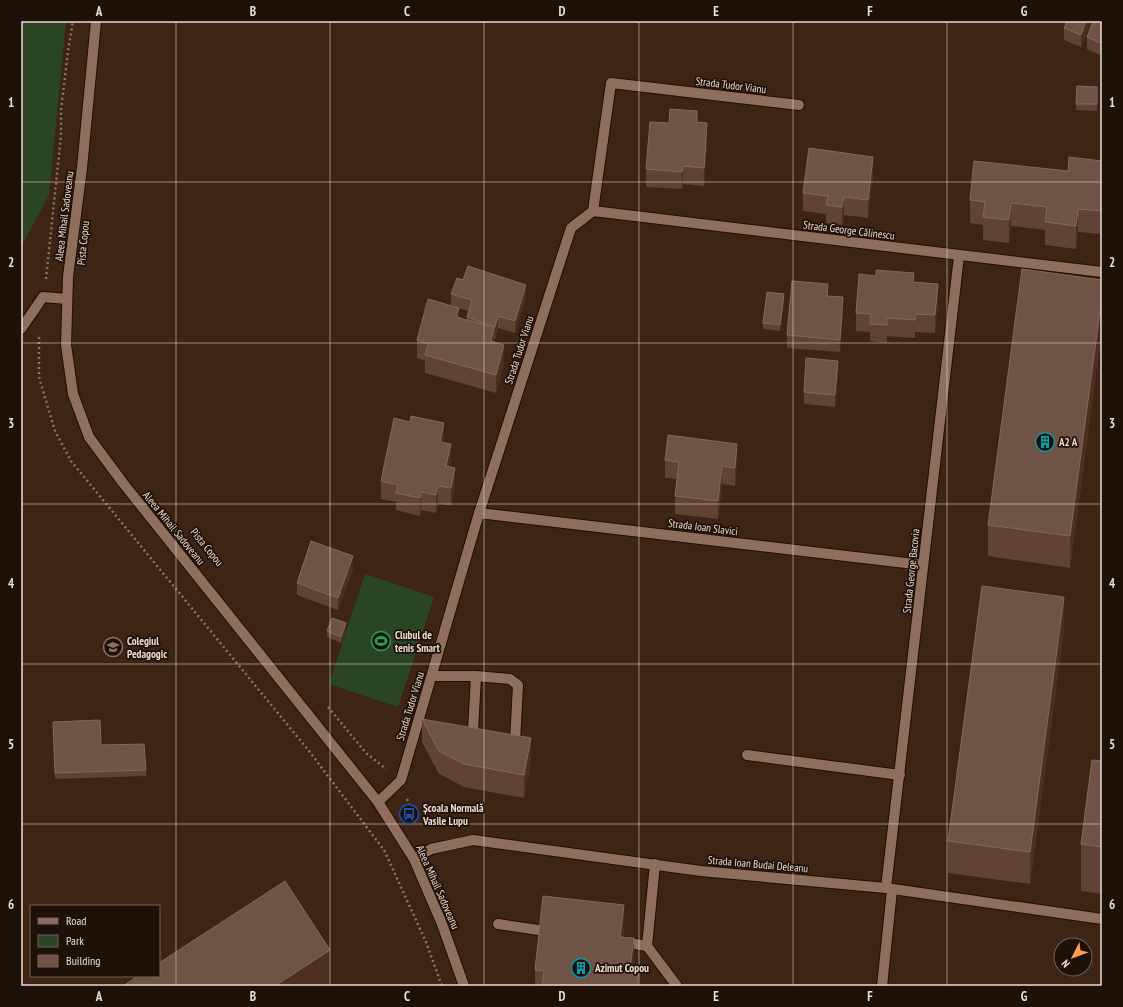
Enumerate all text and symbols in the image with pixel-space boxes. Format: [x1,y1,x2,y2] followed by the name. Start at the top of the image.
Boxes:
[95,3,103,20] text: A
[250,3,256,20] text: B
[404,3,410,20] text: C
[559,3,566,20] text: D
[713,3,719,20] text: E
[867,3,873,20] text: F
[1021,3,1028,20] text: G
[695,74,767,96] street label: Strada Tudor Vianu
[8,94,14,111] text: 1
[1109,94,1115,111] text: 1
[52,170,77,262] street label: Aleea Mihail Sadoveanu
[802,217,896,243] street label: Strada George Călinescu
[74,220,92,266] street label: Pista Copou
[8,254,14,271] text: 2
[1109,254,1115,271] text: 2
[501,314,537,386] street label: Strada Tudor Vianu
[8,415,14,432] text: 3
[1109,415,1115,432] text: 3
[1034,431,1056,453] building icon: A2 A
[1058,435,1078,449] place label: A2 A
[140,488,208,568] street label: Aleea Mihail Sadoveanu
[667,516,739,538] street label: Strada Ioan Slavici
[188,525,227,569] street label: Pista Copou
[900,528,922,614] street label: Strada George Bacovia
[8,575,15,592] text: 4
[1109,575,1116,592] text: 4
[395,628,441,655] place label: Clubul de tenis Smart
[370,630,392,652] sports icon: Clubul de tenis Smart
[127,634,167,661] place label: Colegiul Pedagogic
[102,636,124,658] school or university icon: Colegiul Pedagogic
[393,670,427,742] street label: Strada Tudor Vianu
[8,736,14,753] text: 5
[1109,736,1115,753] text: 5
[422,801,484,828] place label: Școala Normală Vasile Lupu
[398,803,420,825] bus stop icon: Școala Normală Vasile Lupu
[413,843,463,931] street label: Aleea Mihail Sadoveanu
[707,853,809,875] street label: Strada Ioan Budai Deleanu
[8,896,14,913] text: 6
[1109,896,1115,913] text: 6
[30,905,160,977] legend
[66,913,86,928] text: Road
[66,933,84,948] text: Park
[1053,937,1093,977] north arrow
[66,953,101,968] text: Building
[570,957,592,979] building icon: Azimut Copou
[1058,957,1073,971] text: N
[594,961,649,975] place label: Azimut Copou
[95,988,103,1005] text: A
[250,988,256,1005] text: B
[404,988,410,1005] text: C
[559,988,566,1005] text: D
[713,988,719,1005] text: E
[867,988,873,1005] text: F
[1021,988,1028,1005] text: G

